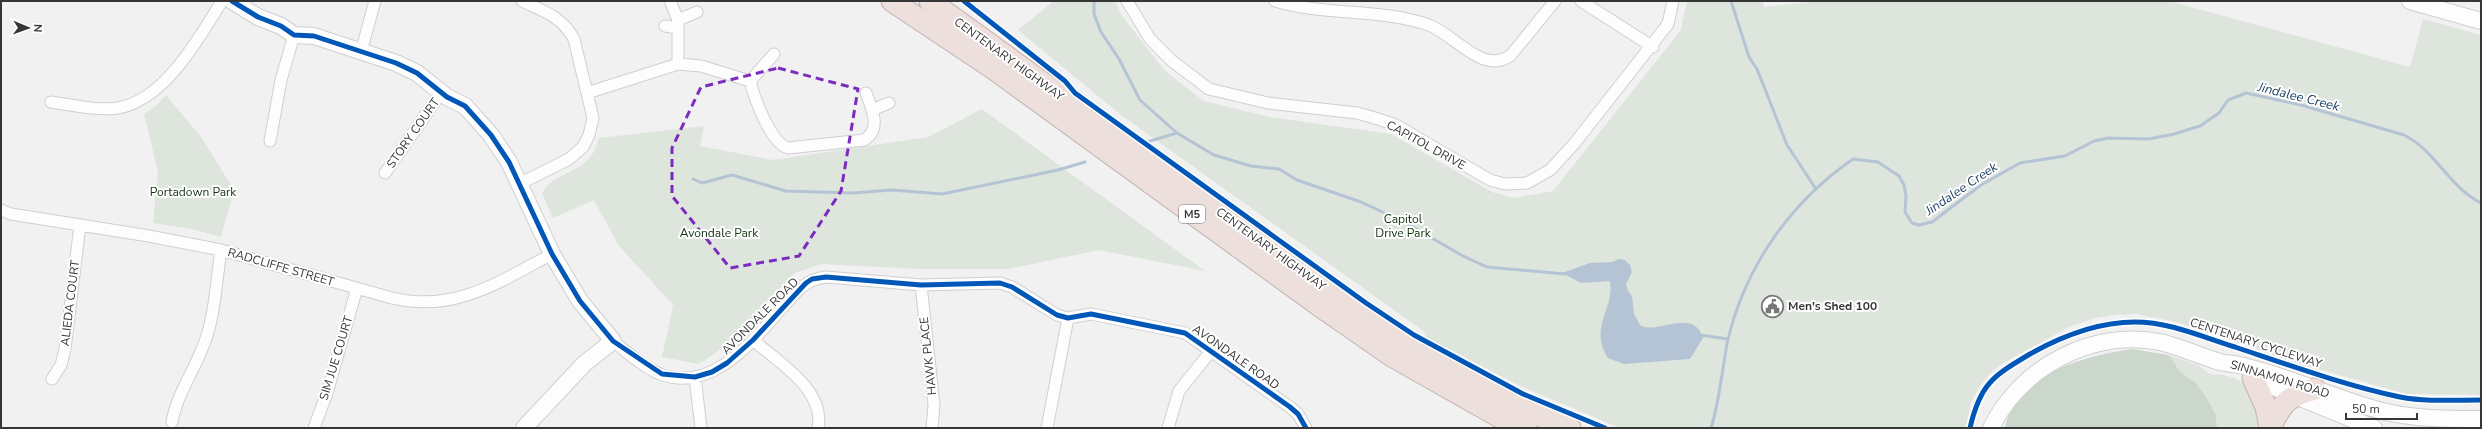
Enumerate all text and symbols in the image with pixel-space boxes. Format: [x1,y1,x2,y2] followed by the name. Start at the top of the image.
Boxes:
[8,8,48,48] north arrow
[951,14,1068,105] street label: CENTENARY HIGHWAY
[30,24,45,33] text: N
[2255,78,2342,116] water label: Jindalee Creek
[383,94,444,171] street label: STORY COURT
[1384,117,1468,173] street label: CAPITOL DRIVE
[1921,158,2002,220] water label: Jindalee Creek
[150,184,237,200] park label: Portadown Park
[1213,204,1330,295] street label: CENTENARY HIGHWAY
[1179,205,1205,223] road number: M5
[1375,211,1432,241] park label: Capitol Drive Park
[680,225,759,241] park label: Avondale Park
[226,244,337,290] street label: RADCLIFFE STREET
[57,258,83,347] street label: ALIEDA COURT
[718,274,802,358] street label: AVONDALE ROAD
[1759,293,1785,319] public building icon: Men's Shed 100
[1788,298,1877,314] place label: Men's Shed 100
[316,313,357,402] street label: SIM JUE COURT
[2188,314,2325,372] street label: CENTENARY CYCLEWAY
[916,316,940,396] street label: HAWK PLACE
[1189,321,1283,393] street label: AVONDALE ROAD
[2228,356,2332,402] street label: SINNAMON ROAD
[2346,395,2417,421] scale bar
[2352,401,2380,417] text: 50 m

